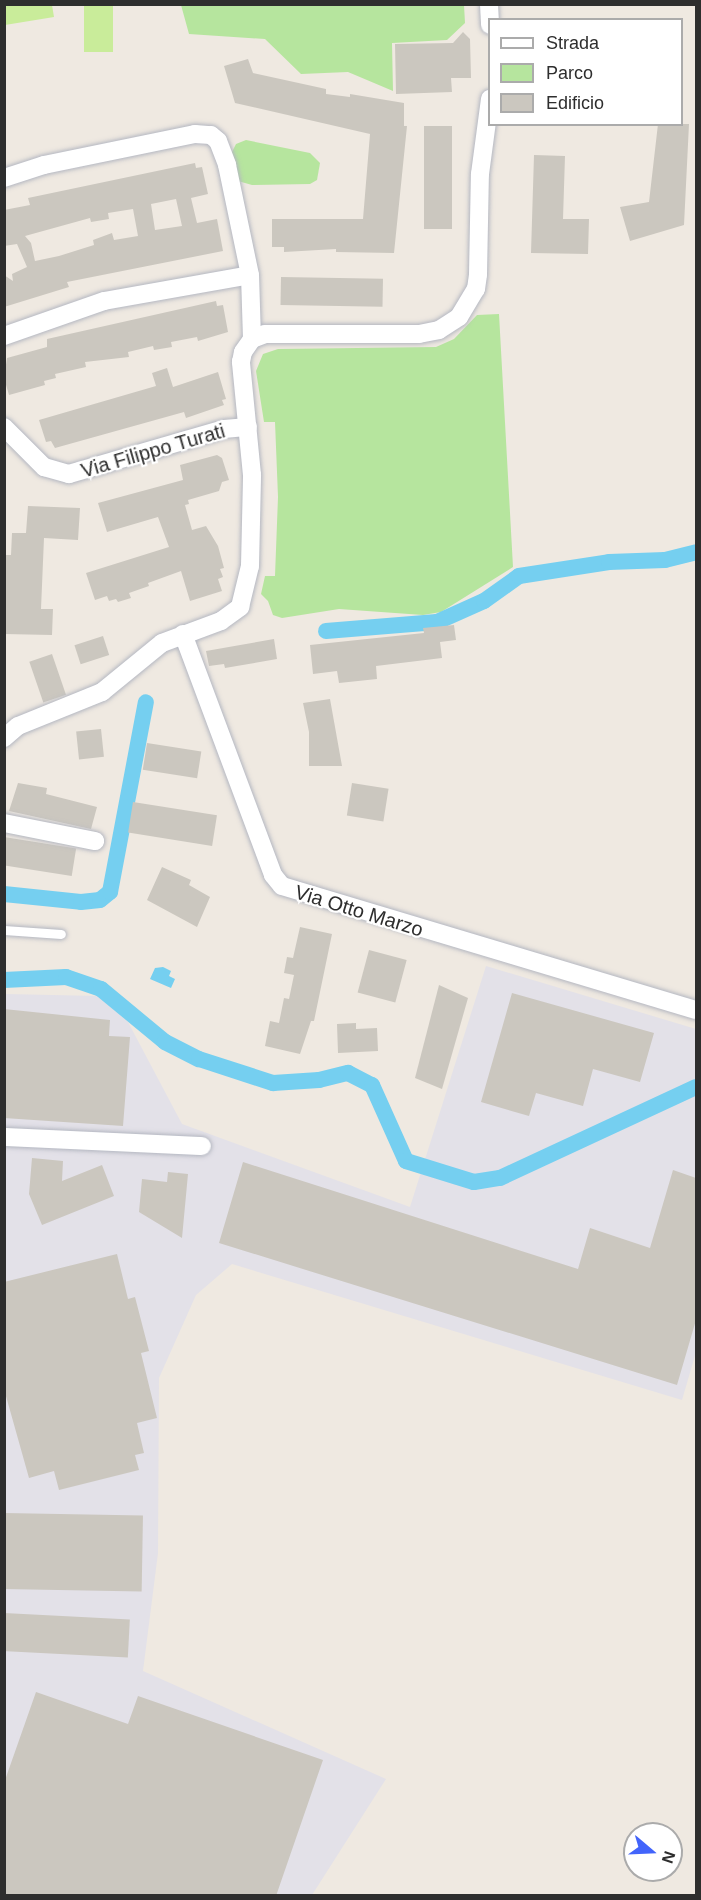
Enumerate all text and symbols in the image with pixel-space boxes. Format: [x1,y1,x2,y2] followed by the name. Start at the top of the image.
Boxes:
[488,18,683,126] legend
[546,33,599,53] text: Strada
[546,63,593,83] text: Parco
[546,93,604,113] text: Edificio
[78,419,228,483] street label: Via Filippo Turati
[292,880,426,942] street label: Via Otto Marzo
[623,1822,683,1882] north arrow
[659,1849,679,1866] text: N

